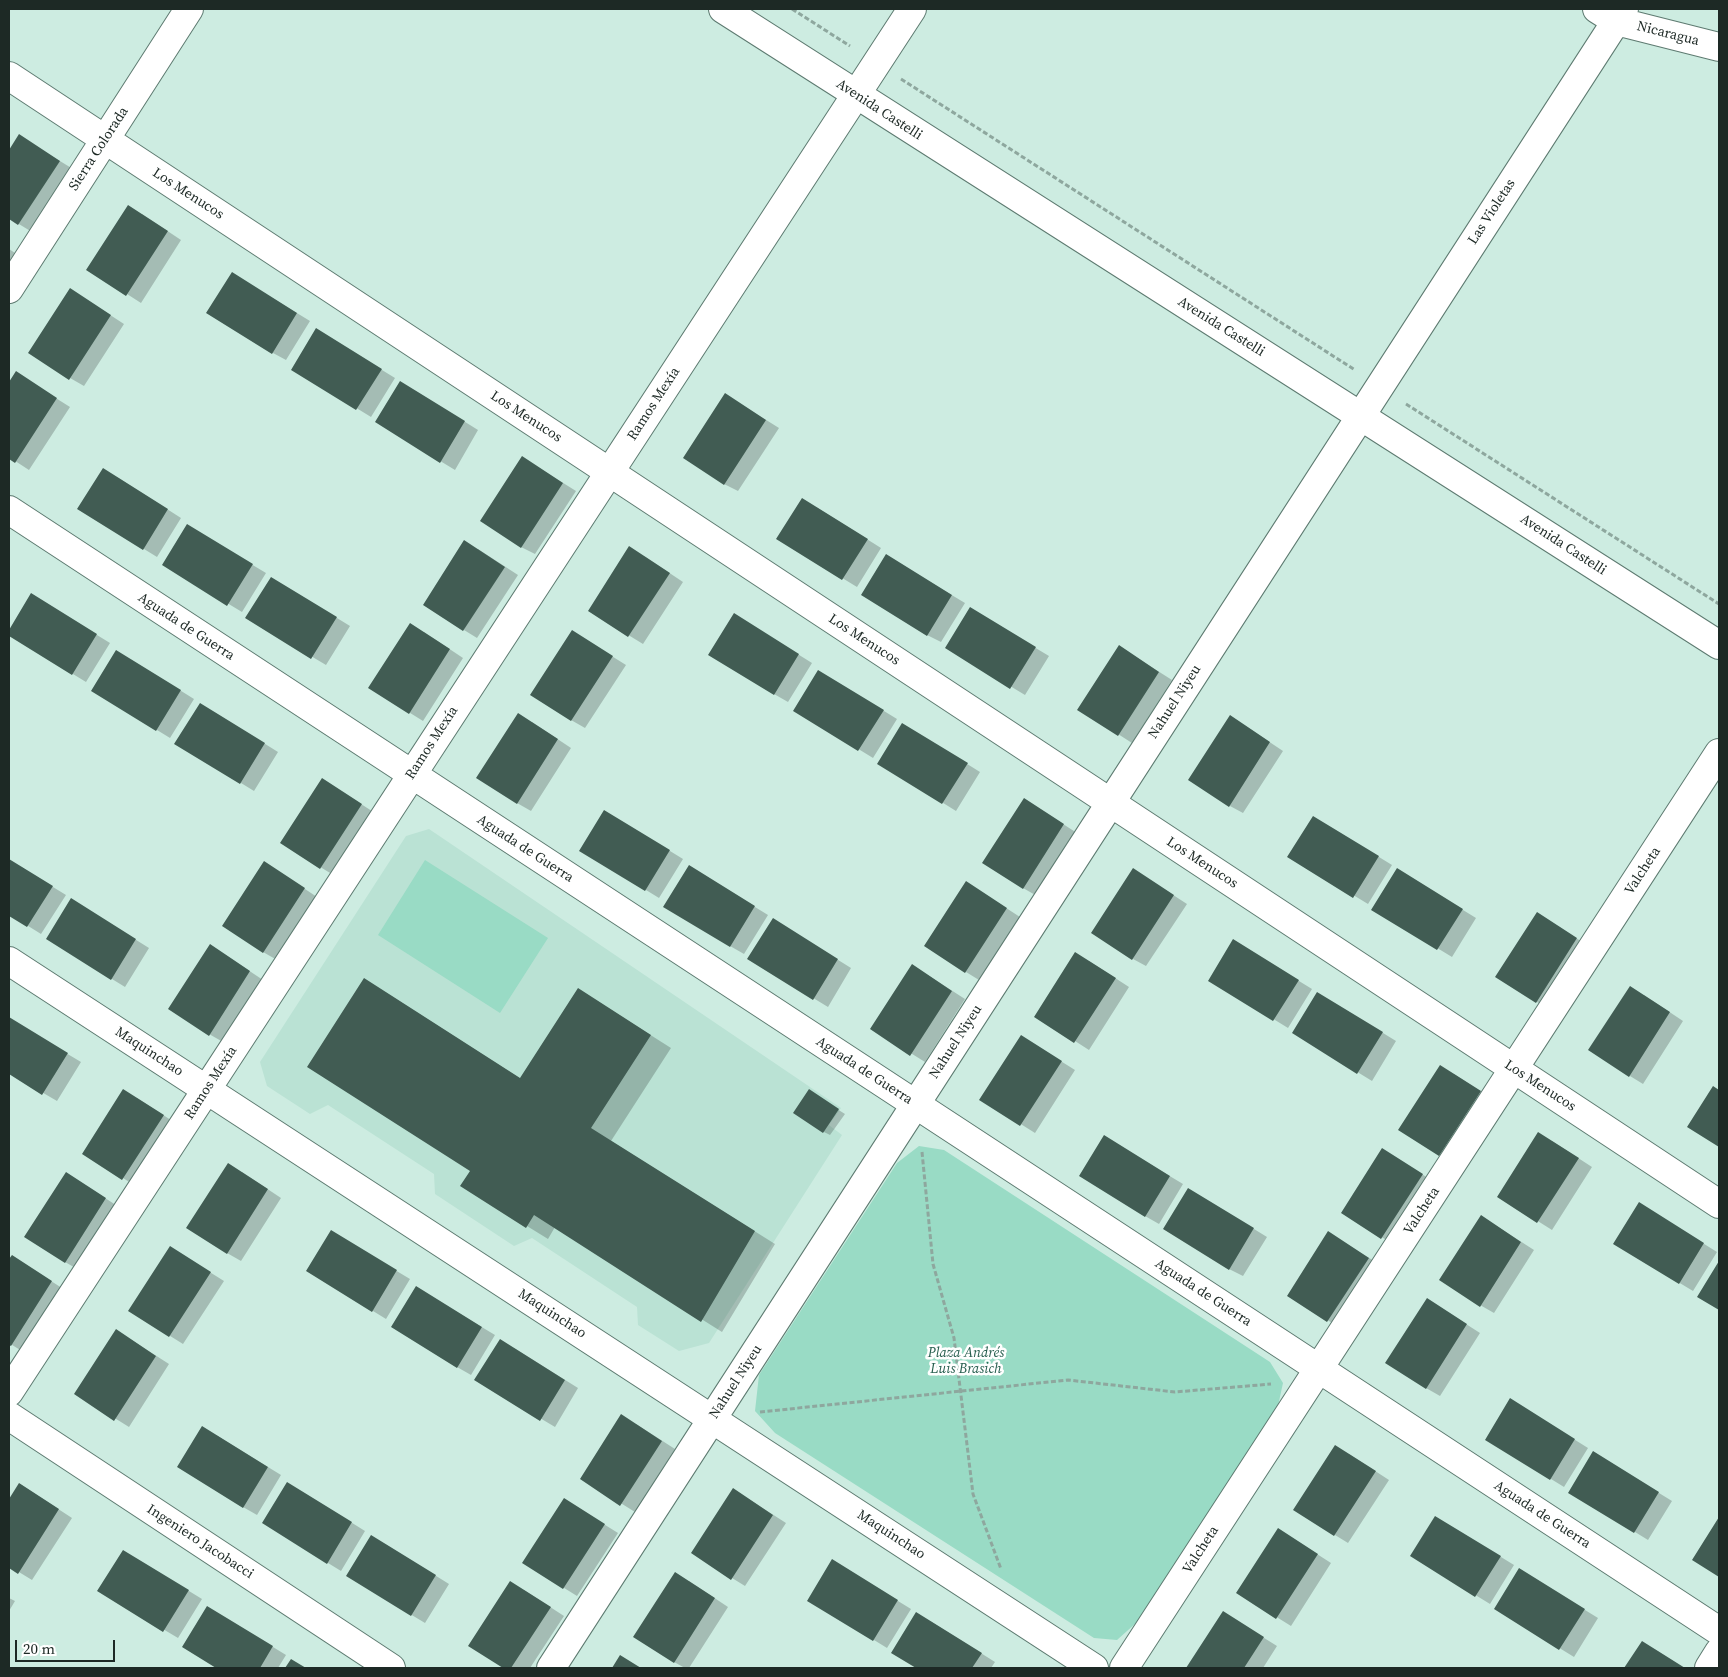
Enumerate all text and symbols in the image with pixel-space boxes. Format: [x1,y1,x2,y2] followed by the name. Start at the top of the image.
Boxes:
[1635,18,1701,50] street label: Nicaragua
[833,76,925,144] street label: Avenida Castelli
[66,104,132,194] street label: Sierra Colorada
[149,165,227,223] street label: Los Menucos
[1465,176,1519,248] street label: Las Violetas
[1174,294,1268,360] street label: Avenida Castelli
[624,364,684,444] street label: Ramos Mexía
[487,388,565,446] street label: Los Menucos
[1517,511,1609,579] street label: Avenida Castelli
[135,589,237,665] street label: Aguada de Guerra
[825,611,903,669] street label: Los Menucos
[1145,662,1205,742] street label: Nahuel Niyeu
[402,703,462,783] street label: Ramos Mexía
[474,811,576,887] street label: Aguada de Guerra
[1163,834,1241,892] street label: Los Menucos
[1621,844,1665,898] street label: Valcheta
[926,1002,986,1082] street label: Nahuel Niyeu
[112,1024,186,1080] street label: Maquinchao
[813,1033,915,1109] street label: Aguada de Guerra
[181,1043,241,1123] street label: Ramos Mexía
[1501,1057,1579,1115] street label: Los Menucos
[1400,1184,1444,1238] street label: Valcheta
[1152,1255,1254,1331] street label: Aguada de Guerra
[515,1286,589,1342] street label: Maquinchao
[706,1342,766,1422] street label: Nahuel Niyeu
[928,1345,1004,1378] park label: Plaza Andrés Luis Brasich
[1491,1477,1593,1553] street label: Aguada de Guerra
[143,1501,257,1583] street label: Ingeniero Jacobacci
[854,1507,928,1563] street label: Maquinchao
[1179,1523,1223,1577] street label: Valcheta
[18,1630,118,1662] scale bar
[23,1638,55,1659] text: 20 m

